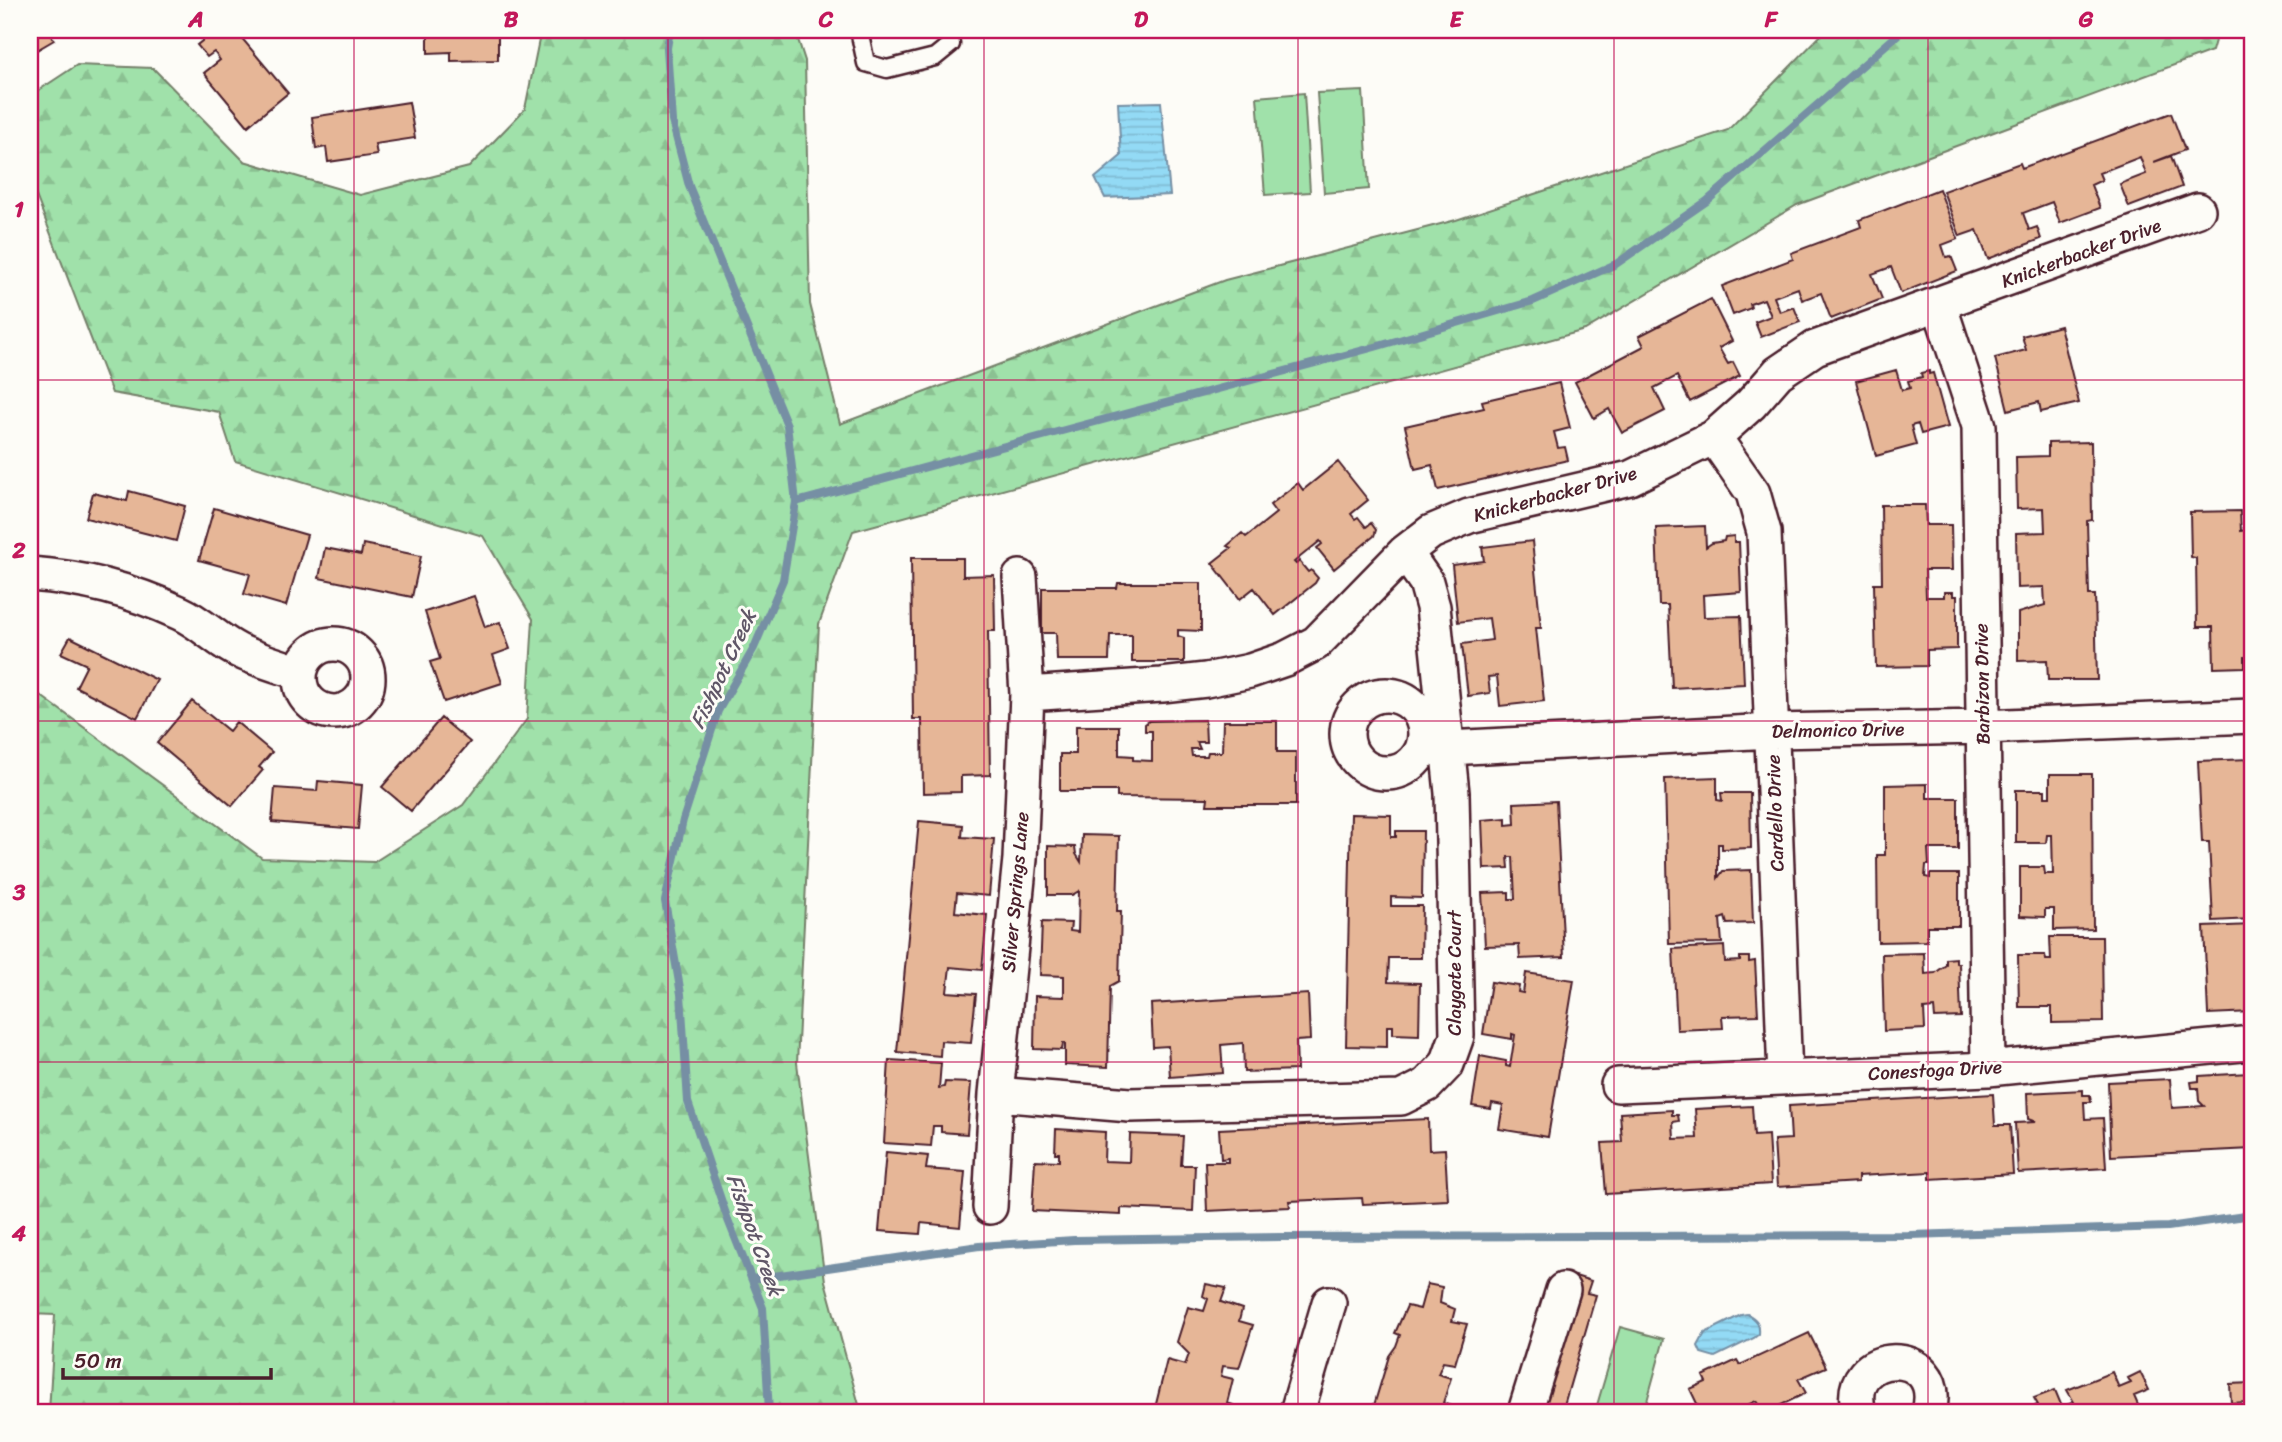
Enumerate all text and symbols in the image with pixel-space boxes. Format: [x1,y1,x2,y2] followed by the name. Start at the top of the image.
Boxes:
[187,0,204,40] text: A
[504,0,519,40] text: B
[818,0,834,40] text: C
[1134,0,1149,40] text: D
[1450,0,1465,40] text: E
[1764,0,1779,40] text: F
[2078,0,2094,40] text: G
[14,189,24,230] text: 1
[1996,209,2166,297] street label: Knickerbacker Drive
[1469,456,1641,532] street label: Knickerbacker Drive
[11,530,26,571] text: 2
[679,601,768,735] water label: Fishpot Creek
[1964,623,2000,745] street label: Barbizon Drive
[1771,712,1905,748] street label: Delmonico Drive
[1756,754,1794,872] street label: Cardello Drive
[992,810,1038,974] street label: Silver Springs Lane
[12,872,26,913] text: 3
[1438,909,1471,1036] street label: Claygate Court
[1867,1050,2003,1090] street label: Conestoga Drive
[715,1168,795,1303] water label: Fishpot Creek
[11,1213,27,1254] text: 4
[63,1337,271,1381] scale bar
[74,1342,122,1380] text: 50 m

